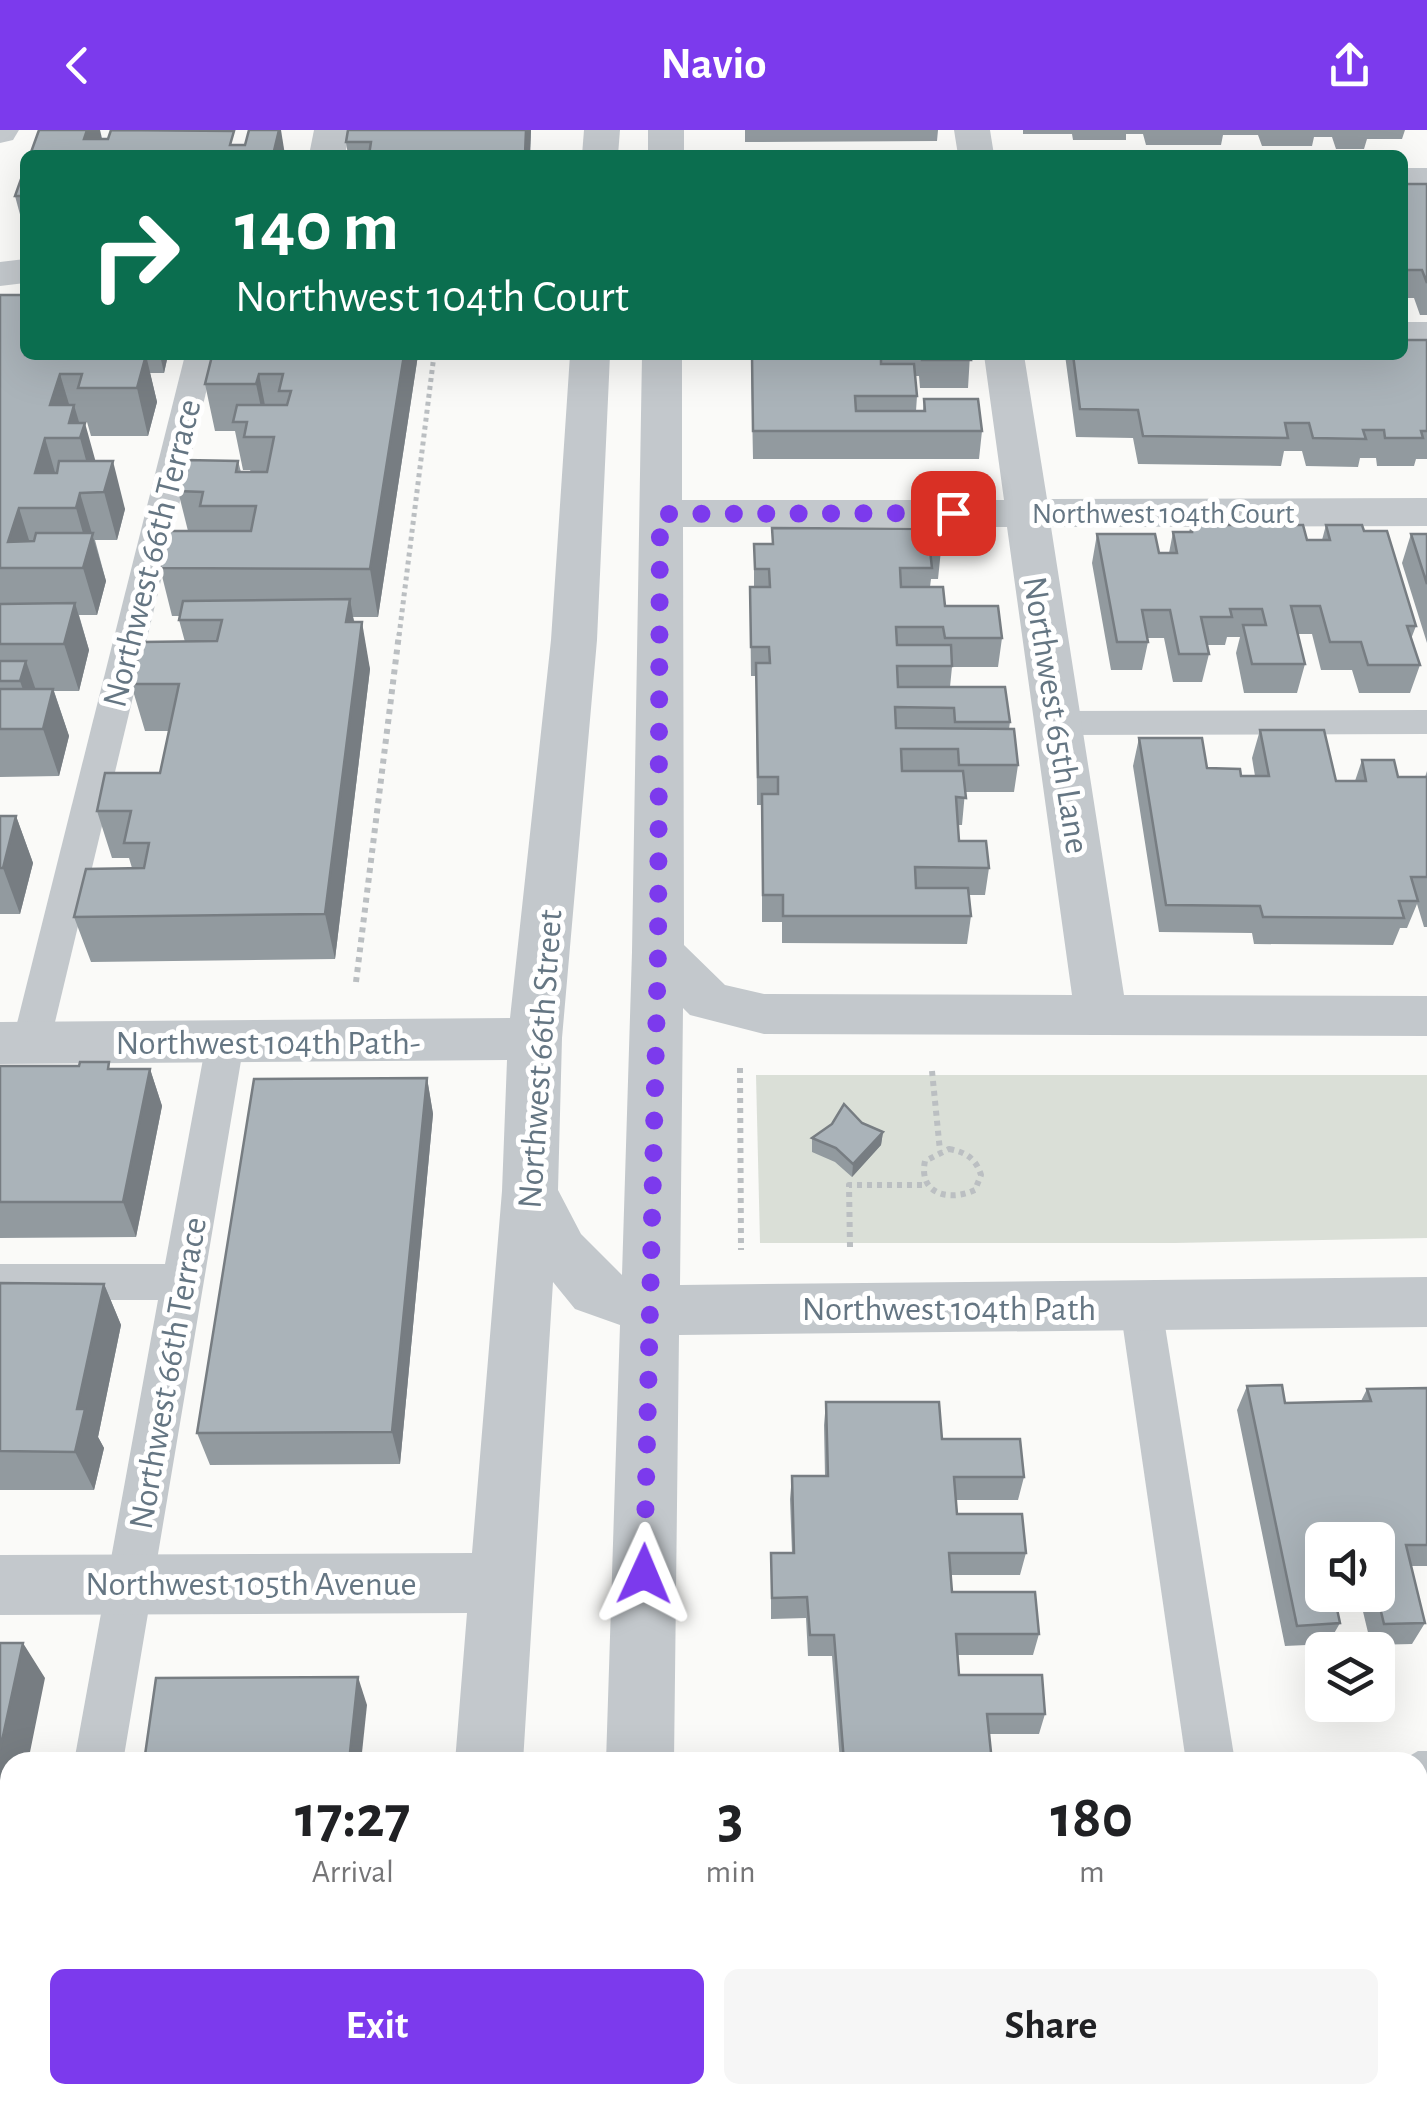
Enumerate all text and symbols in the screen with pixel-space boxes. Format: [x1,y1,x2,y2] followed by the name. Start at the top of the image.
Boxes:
[50,38,105,93] icon: back
[1322,38,1377,93] icon: share
[661,42,766,87] text: Navio
[70,190,200,320] icon: right
[235,193,399,263] text: 140 m
[235,275,629,320] text: Northwest 104th Court
[97,396,208,711] street label: Northwest 66th Terrace
[911,471,996,556] pin
[926,486,981,541] icon: arrive
[1032,499,1295,529] street label: Northwest 104th Court
[1016,574,1095,856] street label: Northwest 65th Lane
[513,908,568,1210] street label: Northwest 66th Street
[115,1026,421,1061] street label: Northwest 104th Path-
[124,1215,213,1532] street label: Northwest 66th Terrace
[802,1292,1096,1327] street label: Northwest 104th Path
[592,1522,696,1626] position arrow
[1305,1522,1395,1722] map controls
[1305,1522,1395,1612] button: sound
[85,1567,417,1602] street label: Northwest 105th Avenue
[1305,1632,1395,1722] button: layers
[295,1788,411,1848] text: 17:27
[718,1788,743,1848] text: 3
[1050,1788,1133,1848] text: 180
[312,1856,394,1888] text: Arrival
[706,1856,755,1888] text: min
[1079,1856,1104,1888] text: m
[50,1969,704,2084] button: Exit
[724,1969,1378,2084] button: Share

